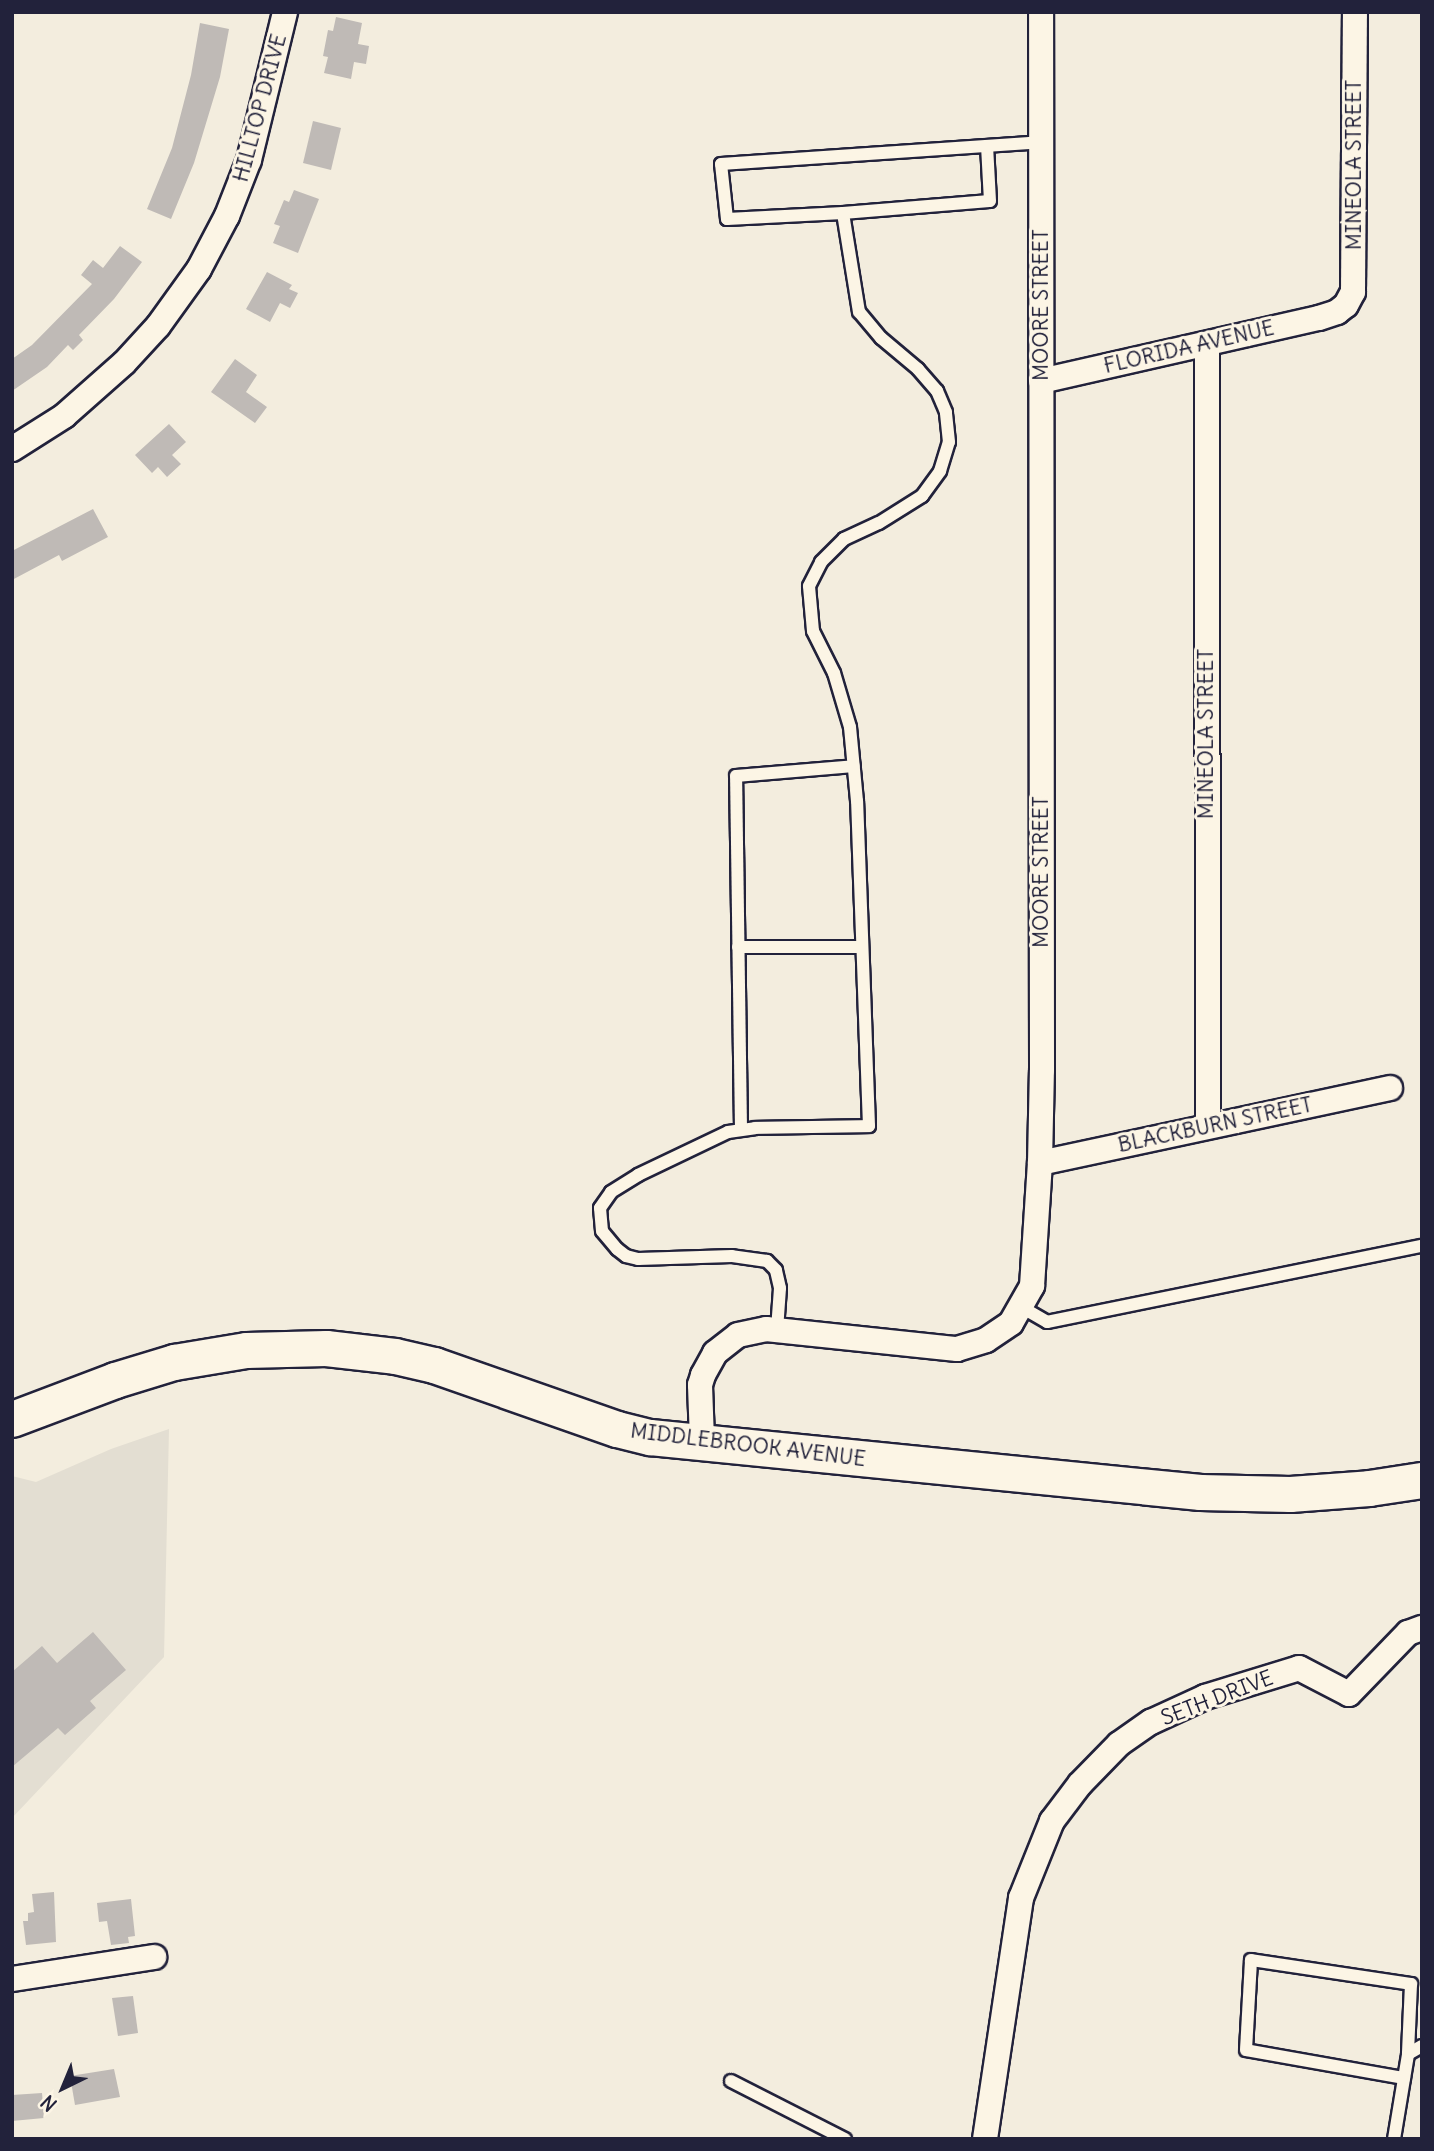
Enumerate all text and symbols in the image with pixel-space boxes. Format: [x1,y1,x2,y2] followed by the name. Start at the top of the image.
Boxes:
[228,31,292,185] street label: HILLTOP DRIVE
[1341,80,1367,250] street label: MINEOLA STREET
[1028,229,1054,381] street label: MOORE STREET
[1101,315,1277,379] street label: FLORIDA AVENUE
[1193,649,1219,819] street label: MINEOLA STREET
[1028,796,1054,948] street label: MOORE STREET
[1116,1092,1314,1158] street label: BLACKBURN STREET
[629,1418,867,1472] street label: MIDDLEBROOK AVENUE
[1157,1665,1277,1731] street label: SETH DRIVE
[28,2053,98,2123] north arrow
[36,2090,62,2117] text: N

